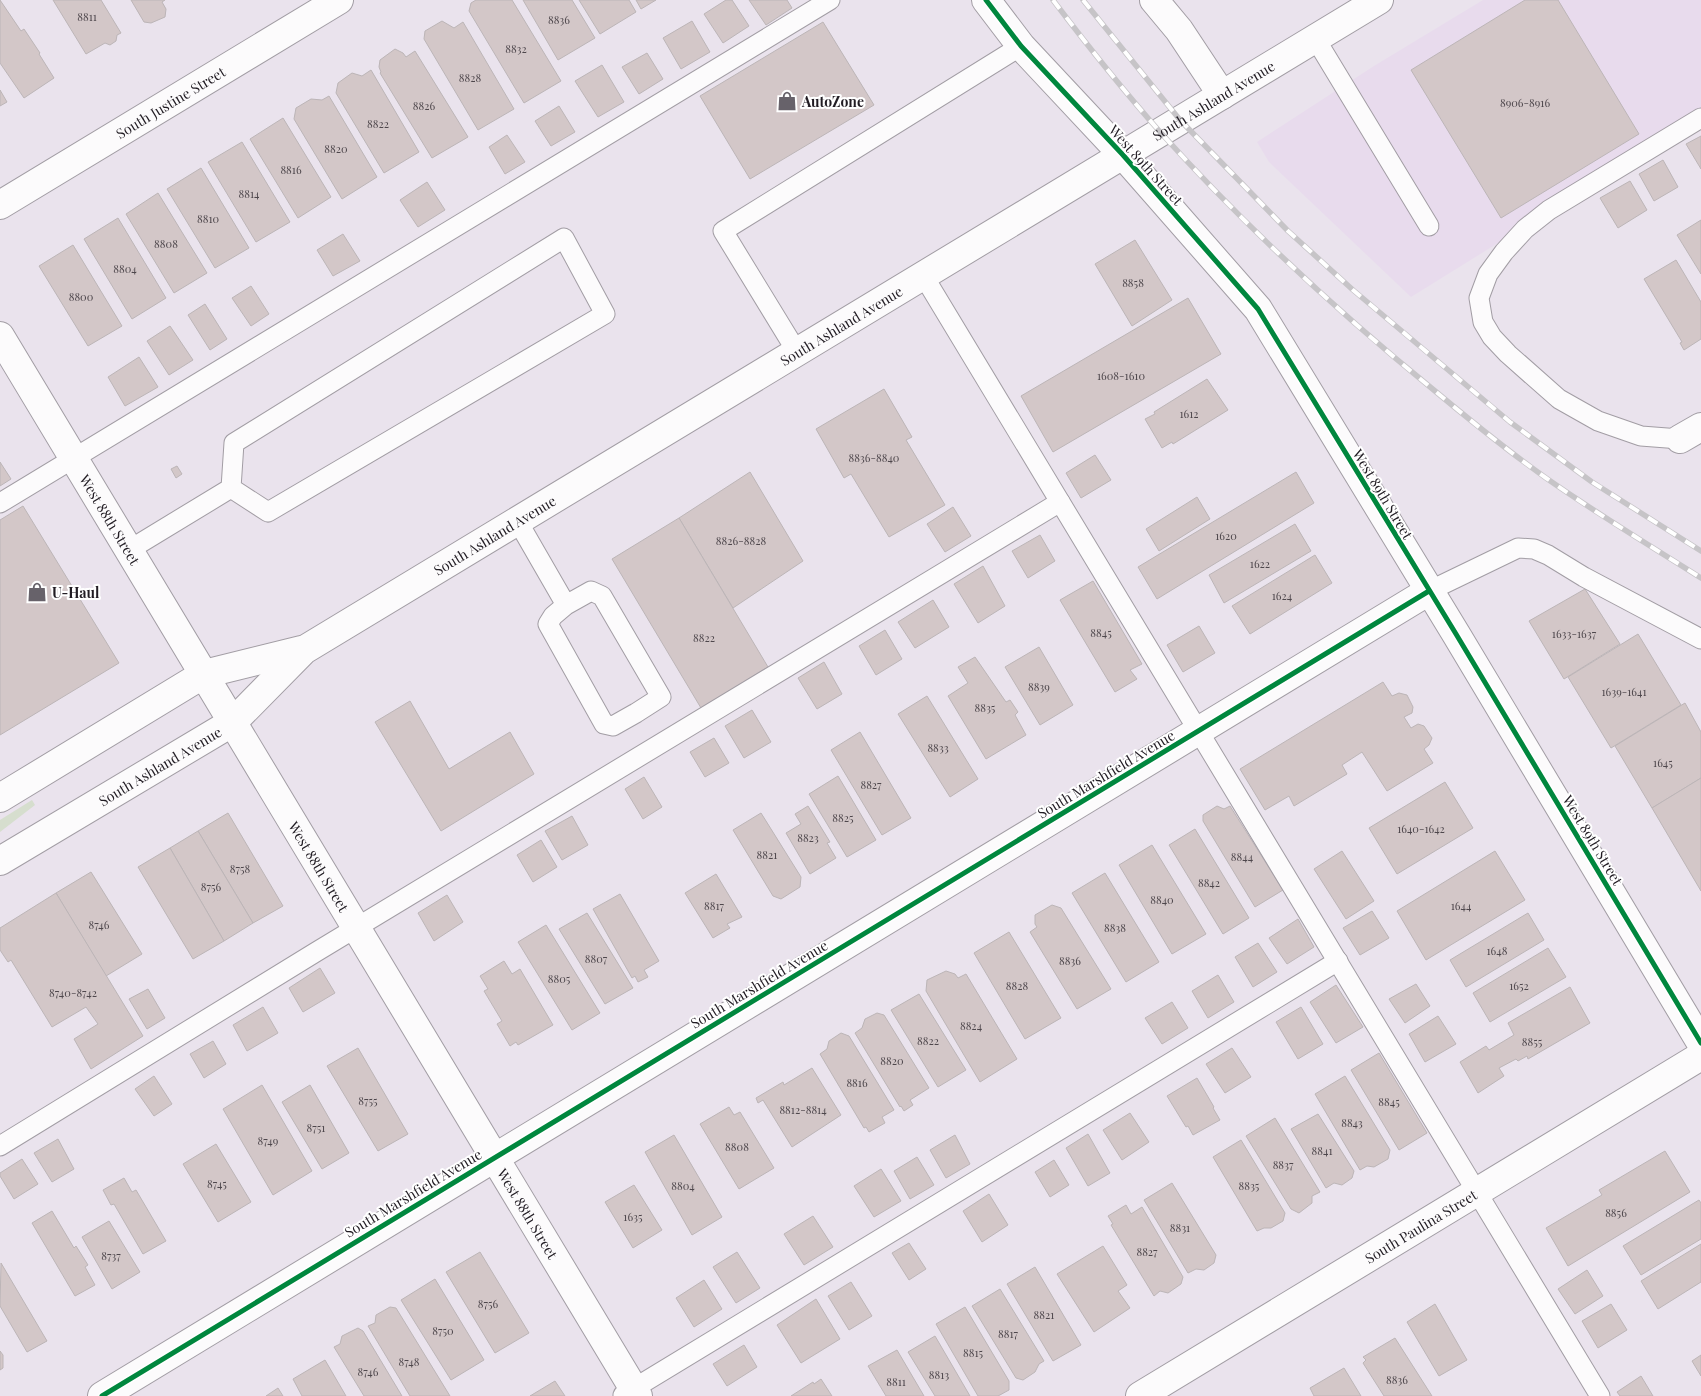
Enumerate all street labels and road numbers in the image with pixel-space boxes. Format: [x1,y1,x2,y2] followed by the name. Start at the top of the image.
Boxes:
[1149,56,1278,144] street label: South Ashland Avenue
[112,61,229,142] street label: South Justine Street
[1104,120,1188,210] street label: West 89th Street
[776,281,906,370] street label: South Ashland Avenue
[1348,445,1418,543] street label: West 89th Street
[75,470,145,569] street label: West 88th Street
[430,491,559,579] street label: South Ashland Avenue
[95,722,225,810] street label: South Ashland Avenue
[1034,725,1178,823] street label: South Marshfield Avenue
[1558,791,1628,889] street label: West 89th Street
[284,817,354,916] street label: West 88th Street
[687,935,831,1033] street label: South Marshfield Avenue
[341,1144,485,1242] street label: South Marshfield Avenue
[493,1164,563,1263] street label: West 88th Street
[1361,1184,1481,1267] street label: South Paulina Street

